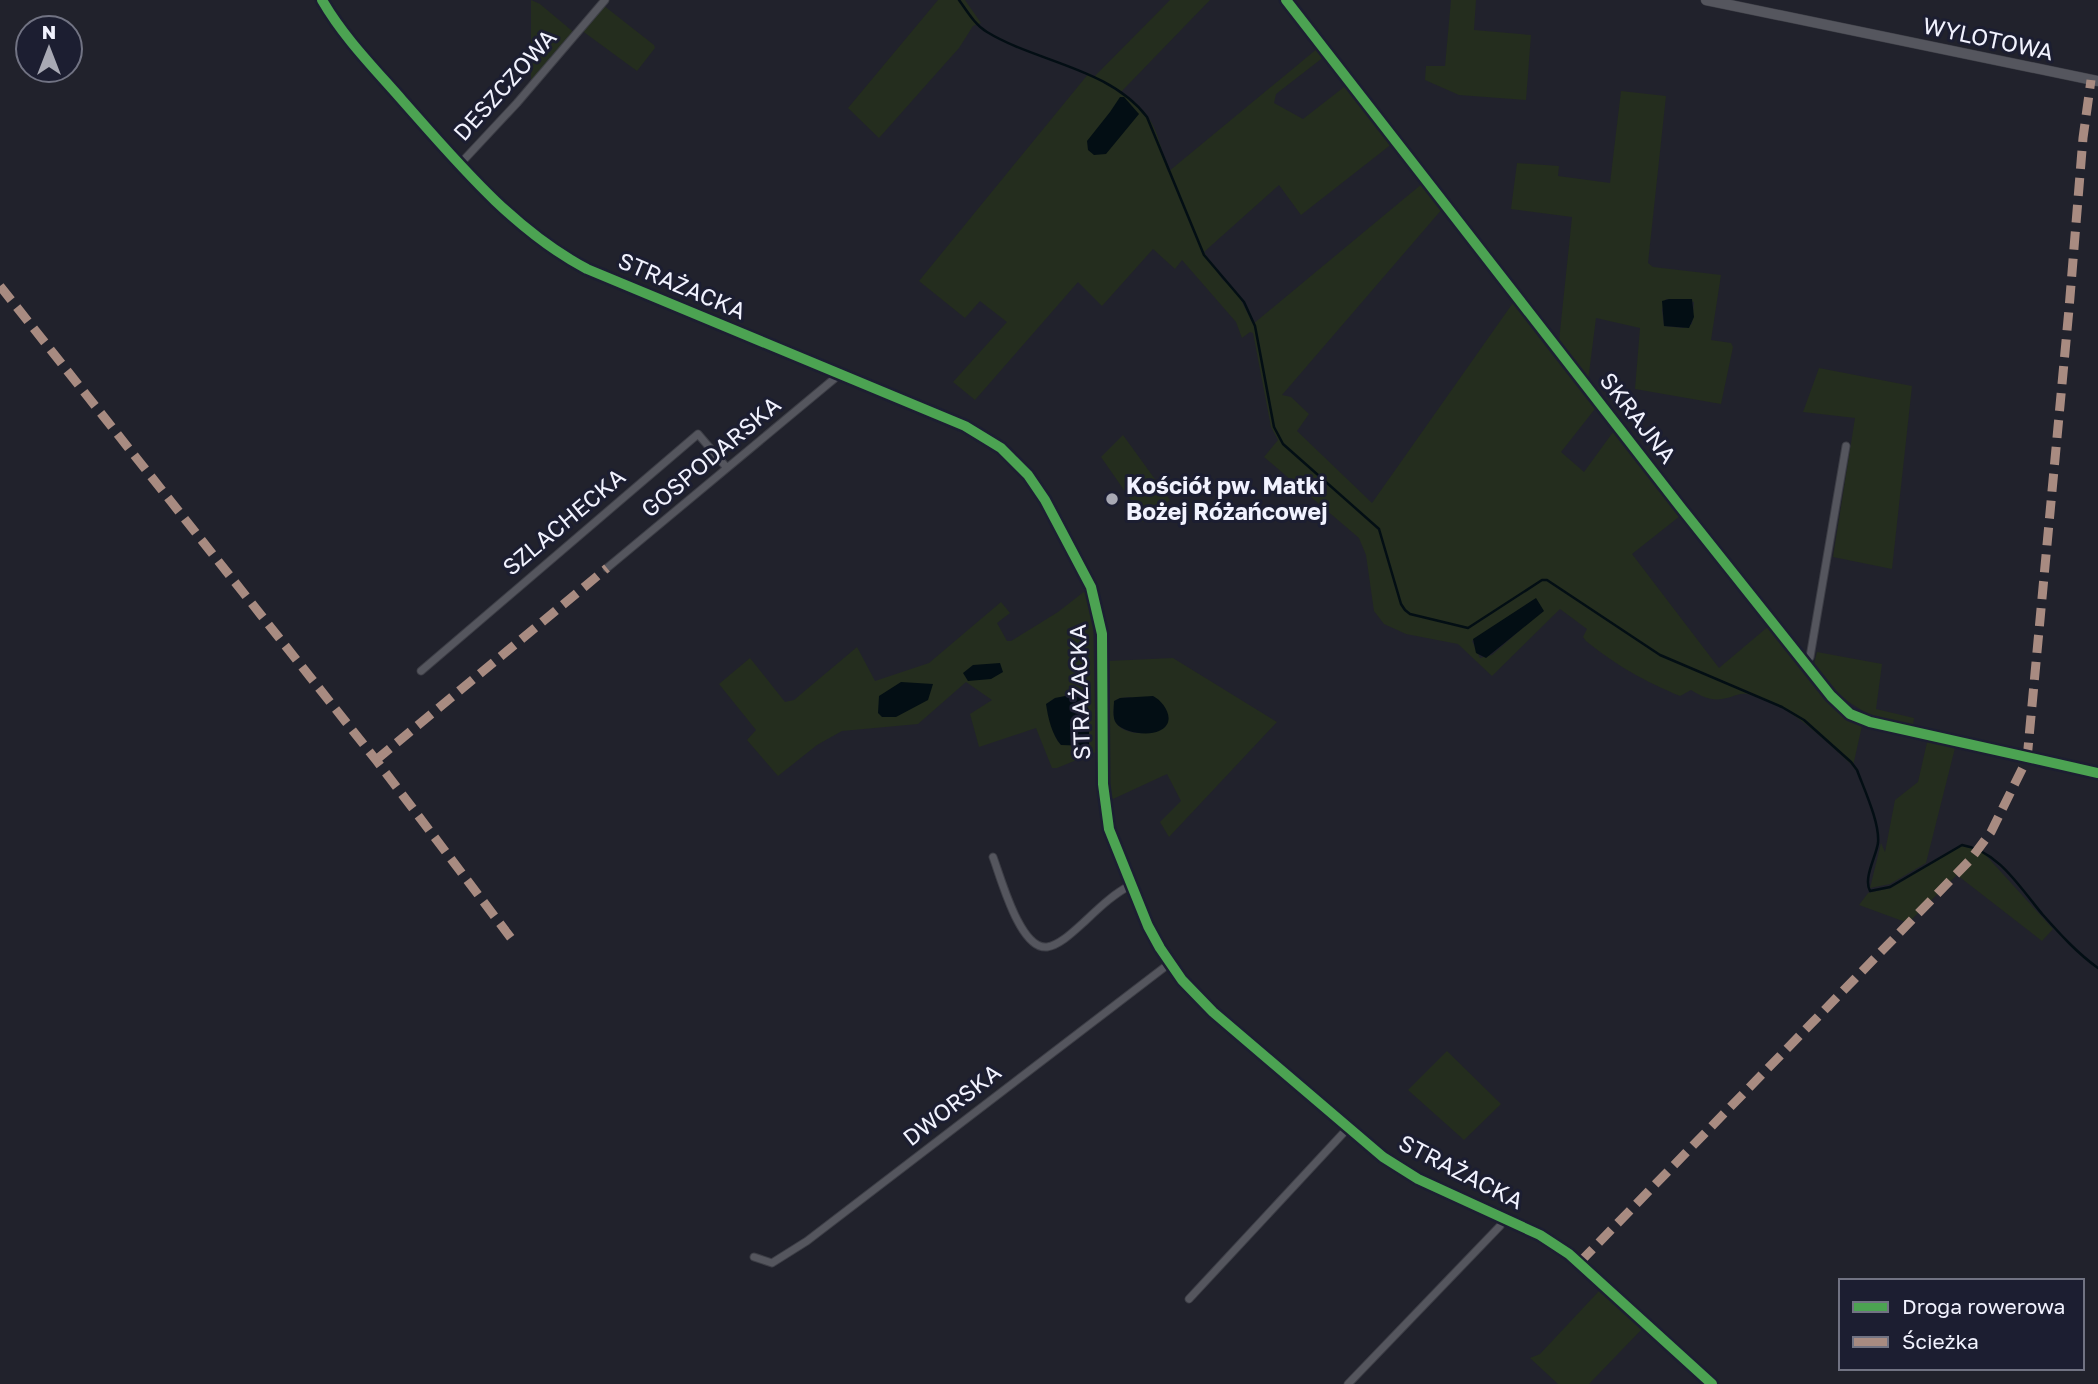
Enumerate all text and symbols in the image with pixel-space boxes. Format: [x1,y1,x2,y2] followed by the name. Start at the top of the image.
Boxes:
[1920,11,2056,66] street label: WYLOTOWA
[14,14,84,84] north arrow
[42,20,56,43] text: N
[447,23,562,146] street label: DESZCZOWA
[614,246,750,325] street label: STRAŻACKA
[1595,366,1683,468] street label: SKRAJNA
[635,390,786,523] street label: GOSPODARSKA
[496,462,630,581] street label: SZLACHECKA
[1126,471,1327,525] place label: Kościół pw. Matki Bożej Różańcowej
[1104,491,1120,507] marker: Kościół pw. Matki Bożej Różańcowej
[1063,624,1095,760] street label: STRAŻACKA
[897,1057,1006,1151] street label: DWORSKA
[1395,1128,1528,1214] street label: STRAŻACKA
[1839,1279,2084,1370] legend
[1902,1293,2065,1319] text: Droga rowerowa
[1902,1328,1979,1354] text: Ścieżka

